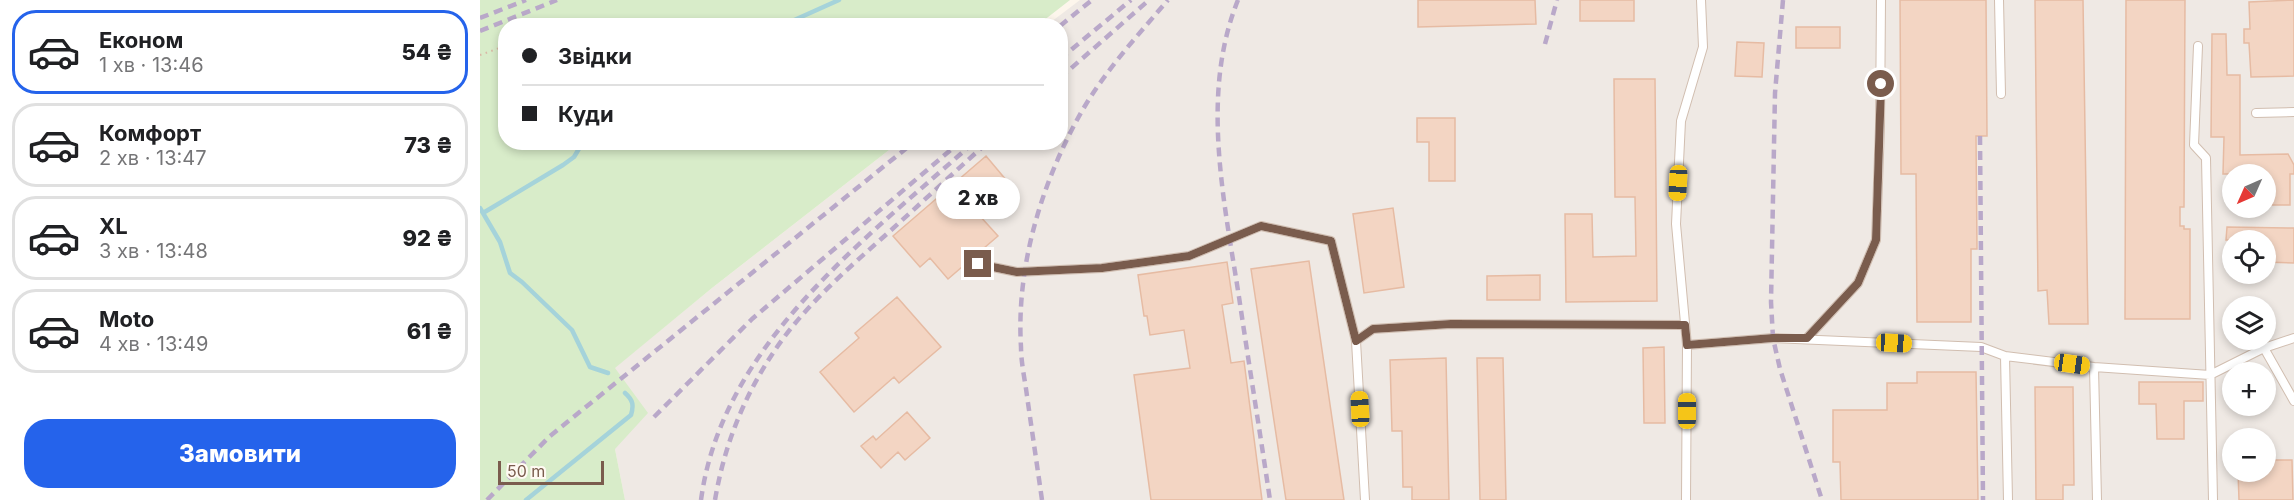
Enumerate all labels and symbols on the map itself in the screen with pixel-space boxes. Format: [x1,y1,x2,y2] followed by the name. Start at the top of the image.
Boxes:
[1867,70,1894,97] route start
[2222,164,2276,218] north arrow
[1668,165,1688,201] car
[936,177,1020,219] callout: 2 хв
[964,250,991,277] route end
[1876,333,1912,353] car
[2053,353,2091,375] car
[1350,391,1370,427] car
[1678,393,1696,429] car
[498,458,604,486] scale bar

